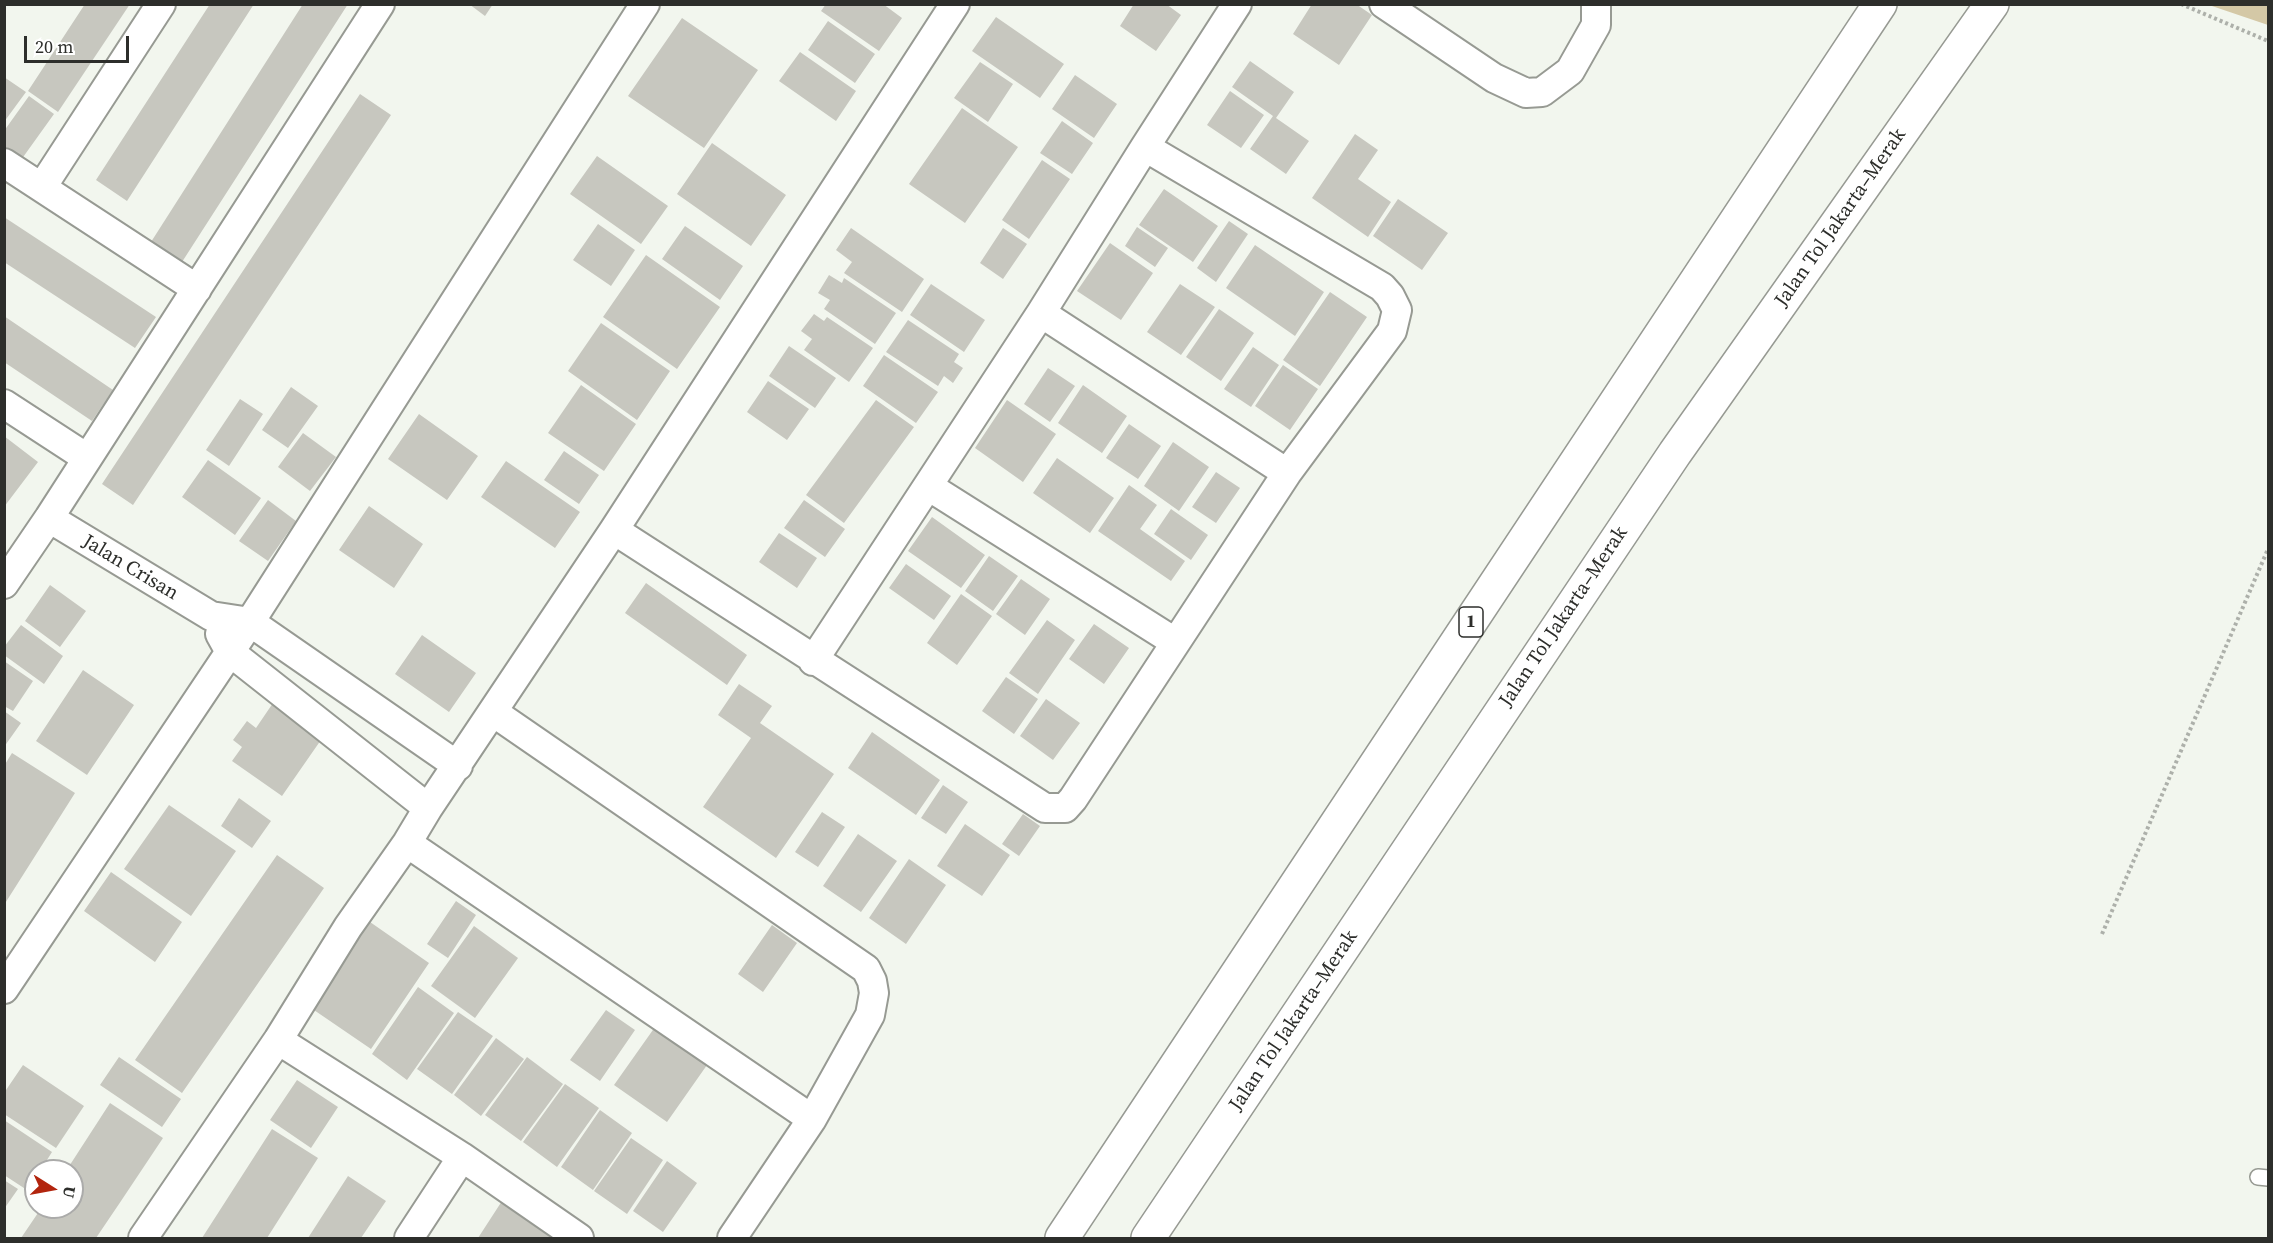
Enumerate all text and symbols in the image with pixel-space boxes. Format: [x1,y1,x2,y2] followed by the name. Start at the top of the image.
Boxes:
[27,24,132,62] scale bar
[35,34,73,59] text: 20 m
[1770,124,1912,312] street label: Jalan Tol Jakarta–Merak
[1495,522,1633,712] street label: Jalan Tol Jakarta–Merak
[78,530,182,606] street label: Jalan Crisan
[1459,607,1483,637] road number: 1
[1225,926,1363,1116] street label: Jalan Tol Jakarta–Merak
[24,1159,84,1219] north arrow
[58,1184,82,1200] text: U

